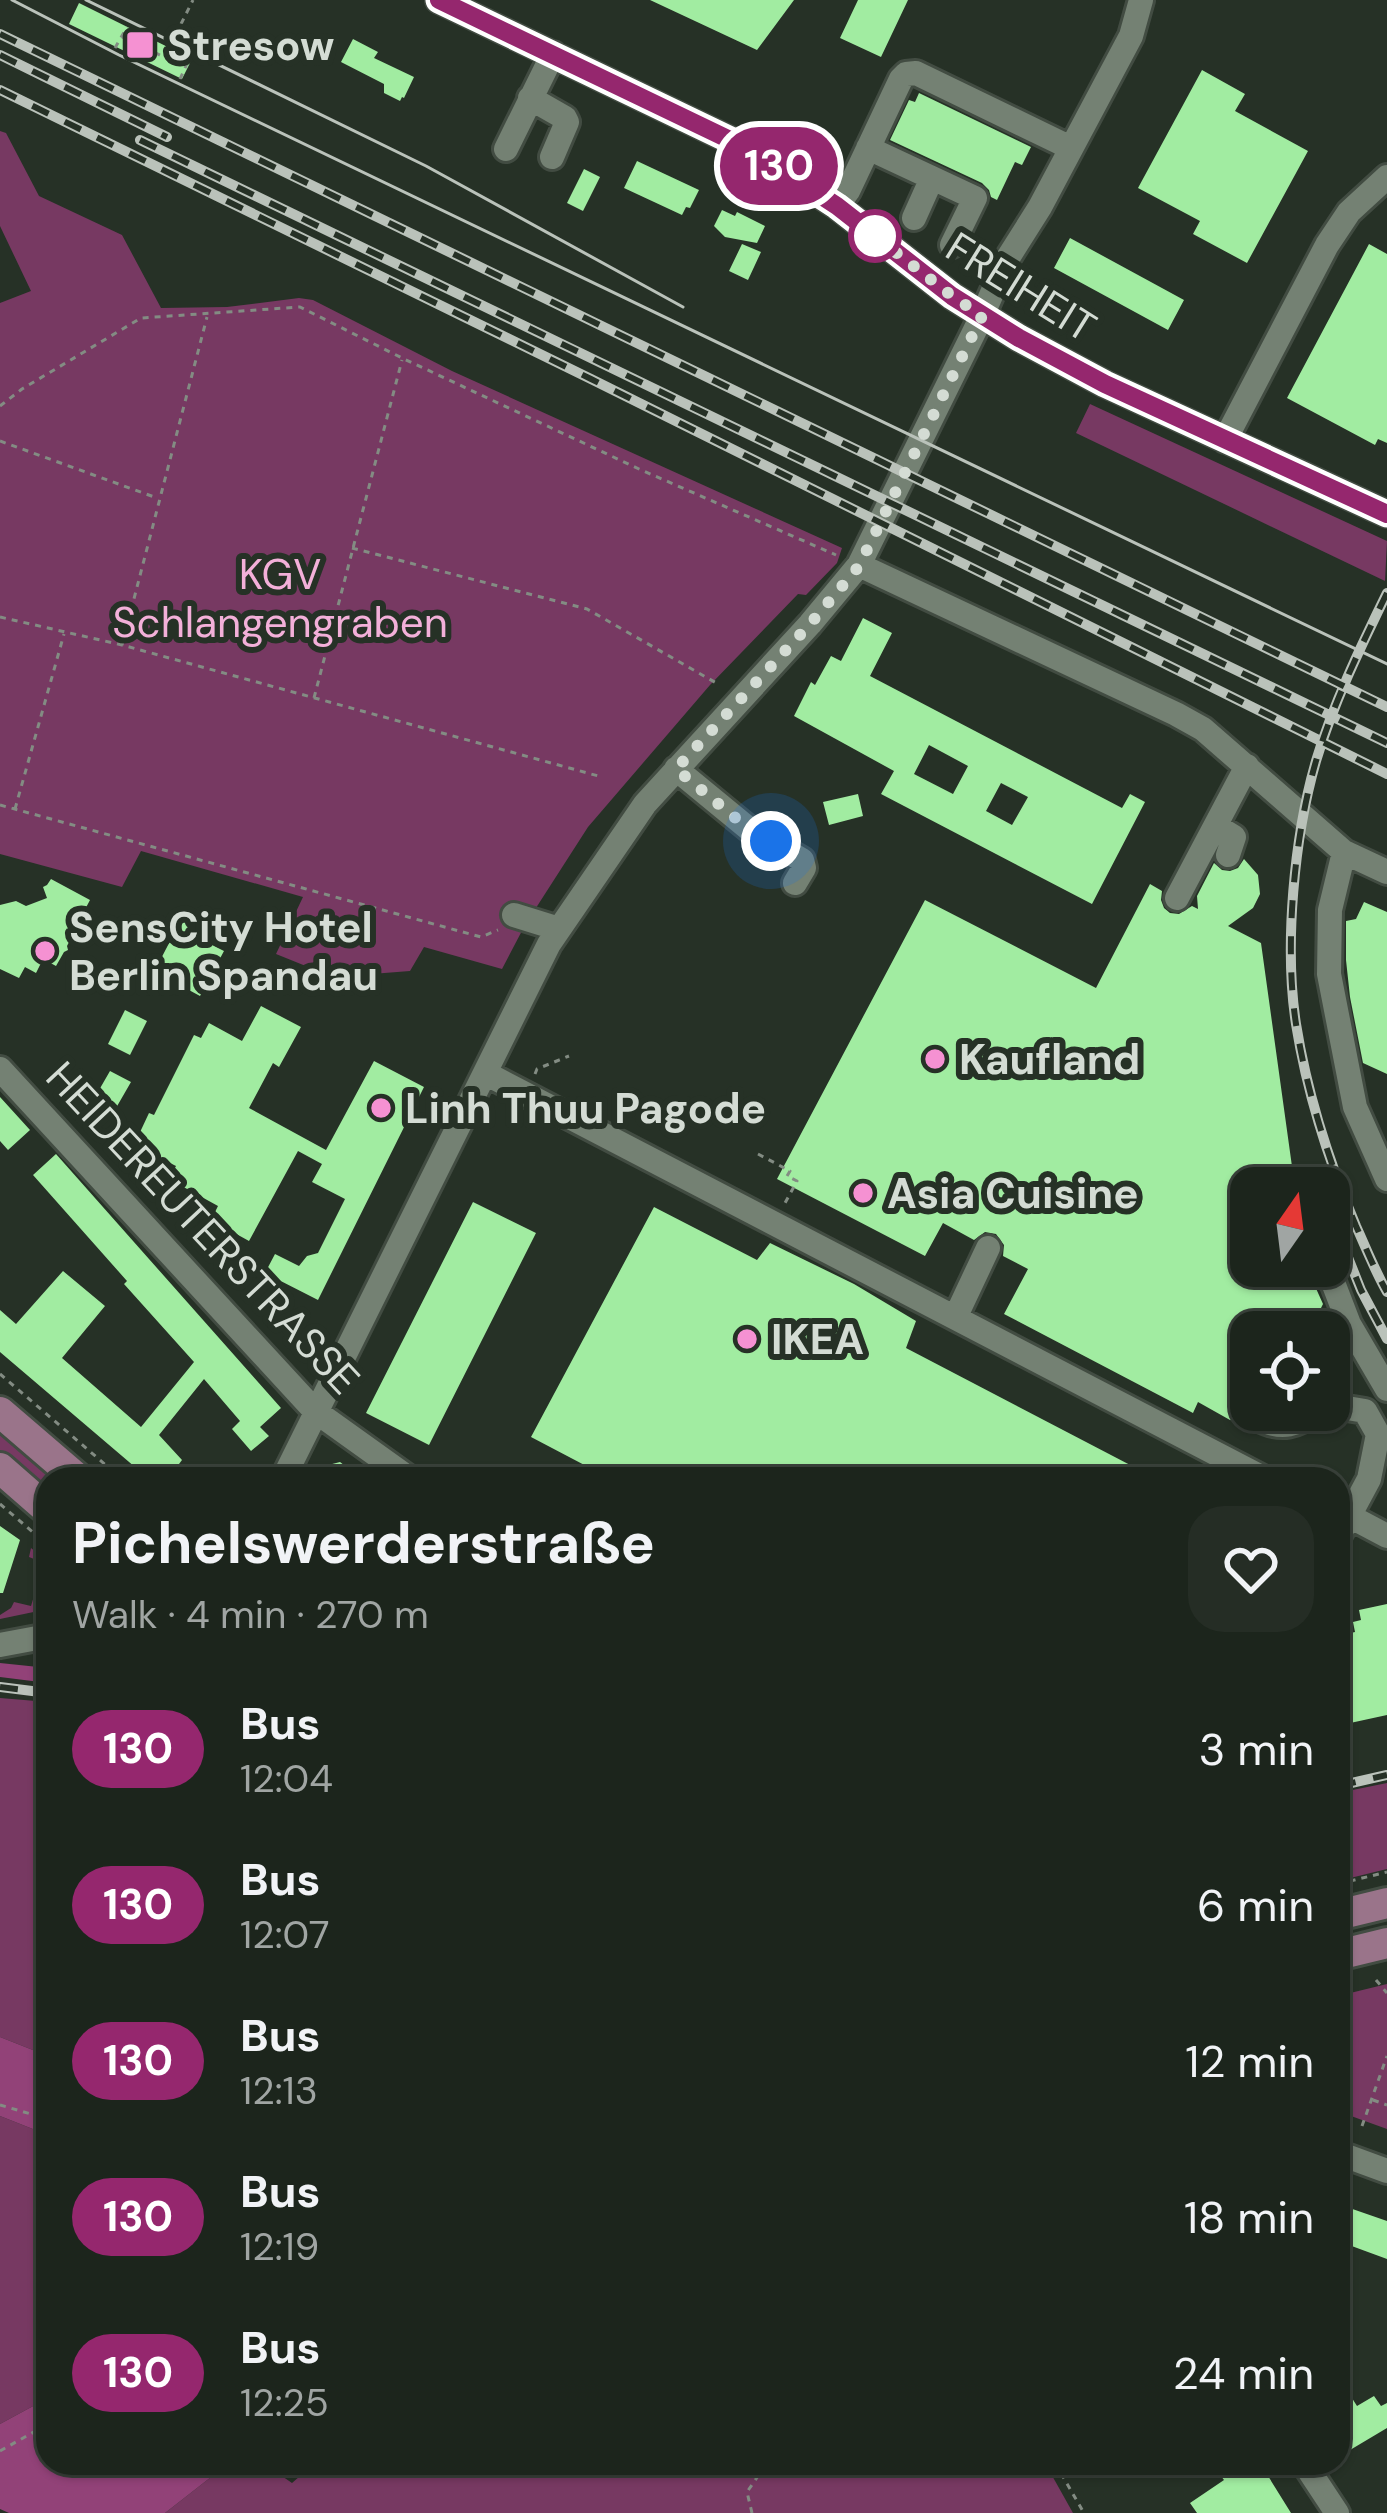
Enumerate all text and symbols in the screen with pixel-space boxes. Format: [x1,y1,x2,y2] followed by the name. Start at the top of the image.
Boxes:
[167,18,334,73] place label: Stresow
[124,29,156,61] marker: Stresow
[710,127,848,205] line badge: 130
[744,138,814,193] text: 130
[850,211,900,261] unlabelled marker
[936,220,1106,354] street label: FREIHEIT
[112,547,448,650] park label: KGV Schlangengraben
[741,811,801,871] your location
[69,900,378,1003] place label: SensCity Hotel Berlin Spandau
[32,938,58,964] marker: SensCity Hotel Berlin Spandau
[959,1032,1140,1087] place label: Kaufland
[922,1046,948,1072] marker: Kaufland
[34,1050,372,1406] street label: HEIDEREUTERSTRASSE
[405,1081,766,1136] place label: Linh Thuu Pagode
[368,1095,394,1121] marker: Linh Thuu Pagode
[887,1166,1139,1221] place label: Asia Cuisine
[1230,1167,1350,1287] north arrow
[1230,1167,1350,1431] map controls
[850,1180,876,1206] marker: Asia Cuisine
[1230,1311,1350,1431] button: locate
[771,1312,864,1367] place label: IKEA
[734,1326,760,1352] marker: IKEA
[72,1506,655,1581] text: Pichelswerderstraße
[1188,1506,1314,1632] button: heart
[72,1589,429,1640] text: Walk · 4 min · 270 m
[240,1694,320,1753] text: Bus
[1199,1720,1314,1779] text: 3 min
[103,1721,173,1776] text: 130
[240,1753,333,1804] text: 12:04
[240,1850,320,1909] text: Bus
[1197,1876,1314,1935] text: 6 min
[103,1877,173,1932] text: 130
[240,1909,329,1960] text: 12:07
[240,2006,320,2065] text: Bus
[1185,2032,1314,2091] text: 12 min
[103,2033,173,2088] text: 130
[240,2065,318,2116] text: 12:13
[240,2162,320,2221] text: Bus
[1184,2188,1314,2247] text: 18 min
[103,2189,173,2244] text: 130
[240,2221,319,2272] text: 12:19
[240,2318,320,2377] text: Bus
[1173,2344,1314,2403] text: 24 min
[103,2345,173,2400] text: 130
[240,2377,329,2428] text: 12:25

